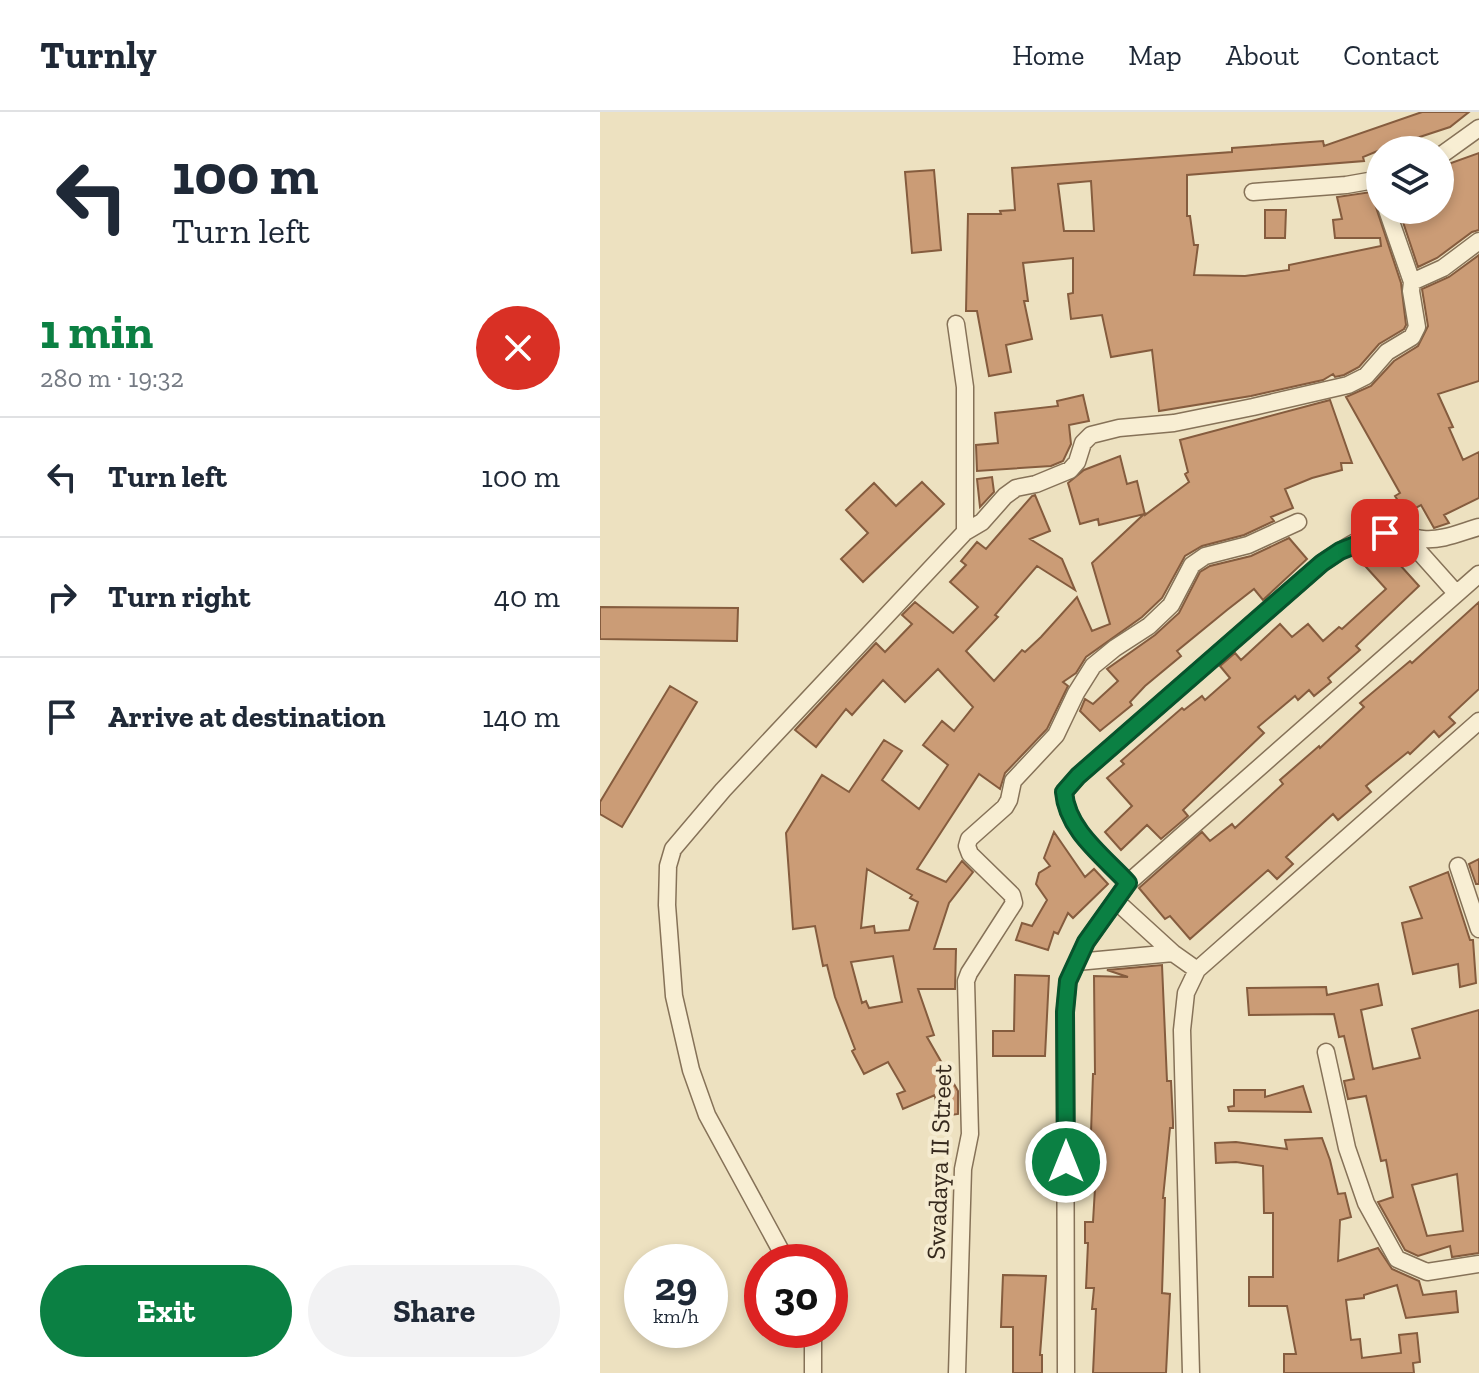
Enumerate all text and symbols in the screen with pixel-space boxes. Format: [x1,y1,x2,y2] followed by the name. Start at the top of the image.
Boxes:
[40,32,157,78] text: Turnly
[1012,39,1084,72] text: Home
[1128,39,1182,72] text: Map
[1226,39,1299,72] text: About
[1343,39,1439,72] text: Contact
[1366,136,1454,224] map controls
[1366,136,1454,224] button: layers
[172,141,319,208] text: 100 m
[40,144,144,248] icon: left
[172,209,310,252] text: Turn left
[40,303,153,360] text: 1 min
[476,306,560,390] button: close
[40,362,184,394] text: 280 m · 19:32
[40,455,84,499] icon: left
[108,459,227,495] text: Turn left
[481,459,560,495] text: 100 m
[1351,499,1419,567] pin
[1363,511,1407,555] icon: arrive
[40,575,84,619] icon: right
[108,579,250,615] text: Turn right
[494,579,560,615] text: 40 m
[40,695,84,739] icon: arrive
[108,699,385,735] text: Arrive at destination
[482,699,560,735] text: 140 m
[920,1063,958,1260] street label: Swadaya II Street
[1024,1120,1108,1204] position arrow
[744,1244,848,1348] speed limit sign: 30
[655,1262,697,1310] text: 29
[40,1265,292,1357] button: Exit
[308,1265,560,1357] button: Share
[653,1304,699,1328] text: km/h

